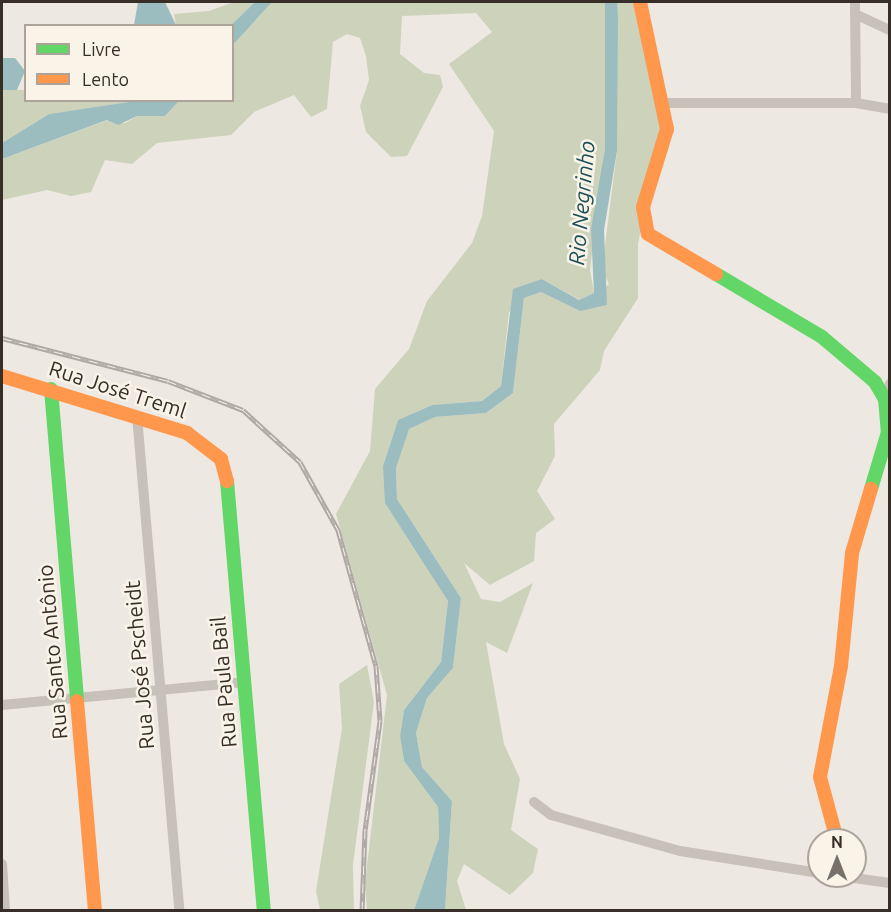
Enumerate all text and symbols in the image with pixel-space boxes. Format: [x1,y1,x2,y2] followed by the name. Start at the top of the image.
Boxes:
[24,24,234,102] legend
[82,39,121,59] text: Livre
[82,69,129,89] text: Lento
[562,140,600,266] water label: Rio Negrinho
[46,355,190,423] street label: Rua José Treml
[32,564,72,740] street label: Rua Santo Antônio
[119,579,159,751] street label: Rua José Pscheidt
[205,615,241,749] street label: Rua Paula Bail
[807,828,867,888] north arrow
[831,833,843,851] text: N

